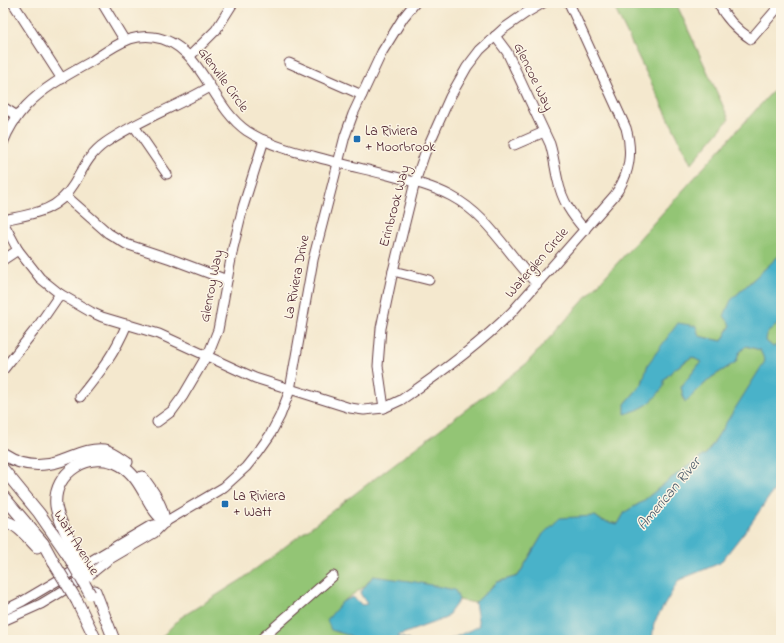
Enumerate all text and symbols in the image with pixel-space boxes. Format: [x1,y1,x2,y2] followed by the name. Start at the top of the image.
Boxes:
[506,39,559,115] street label: Glencoe Way
[192,43,254,118] street label: Glenville Circle
[365,121,436,158] place label: La Riviera + Moorbrook
[352,134,362,144] marker: La Riviera + Moorbrook
[374,163,417,250] street label: Erinbrook Way
[500,222,575,304] street label: Waterglen Circle
[279,232,316,321] street label: La Riviera Drive
[195,248,230,324] street label: Glenroy Way
[632,451,708,535] water label: American River
[233,486,286,523] place label: La Riviera + Watt
[220,499,230,509] marker: La Riviera + Watt
[48,506,105,580] street label: Watt Avenue

